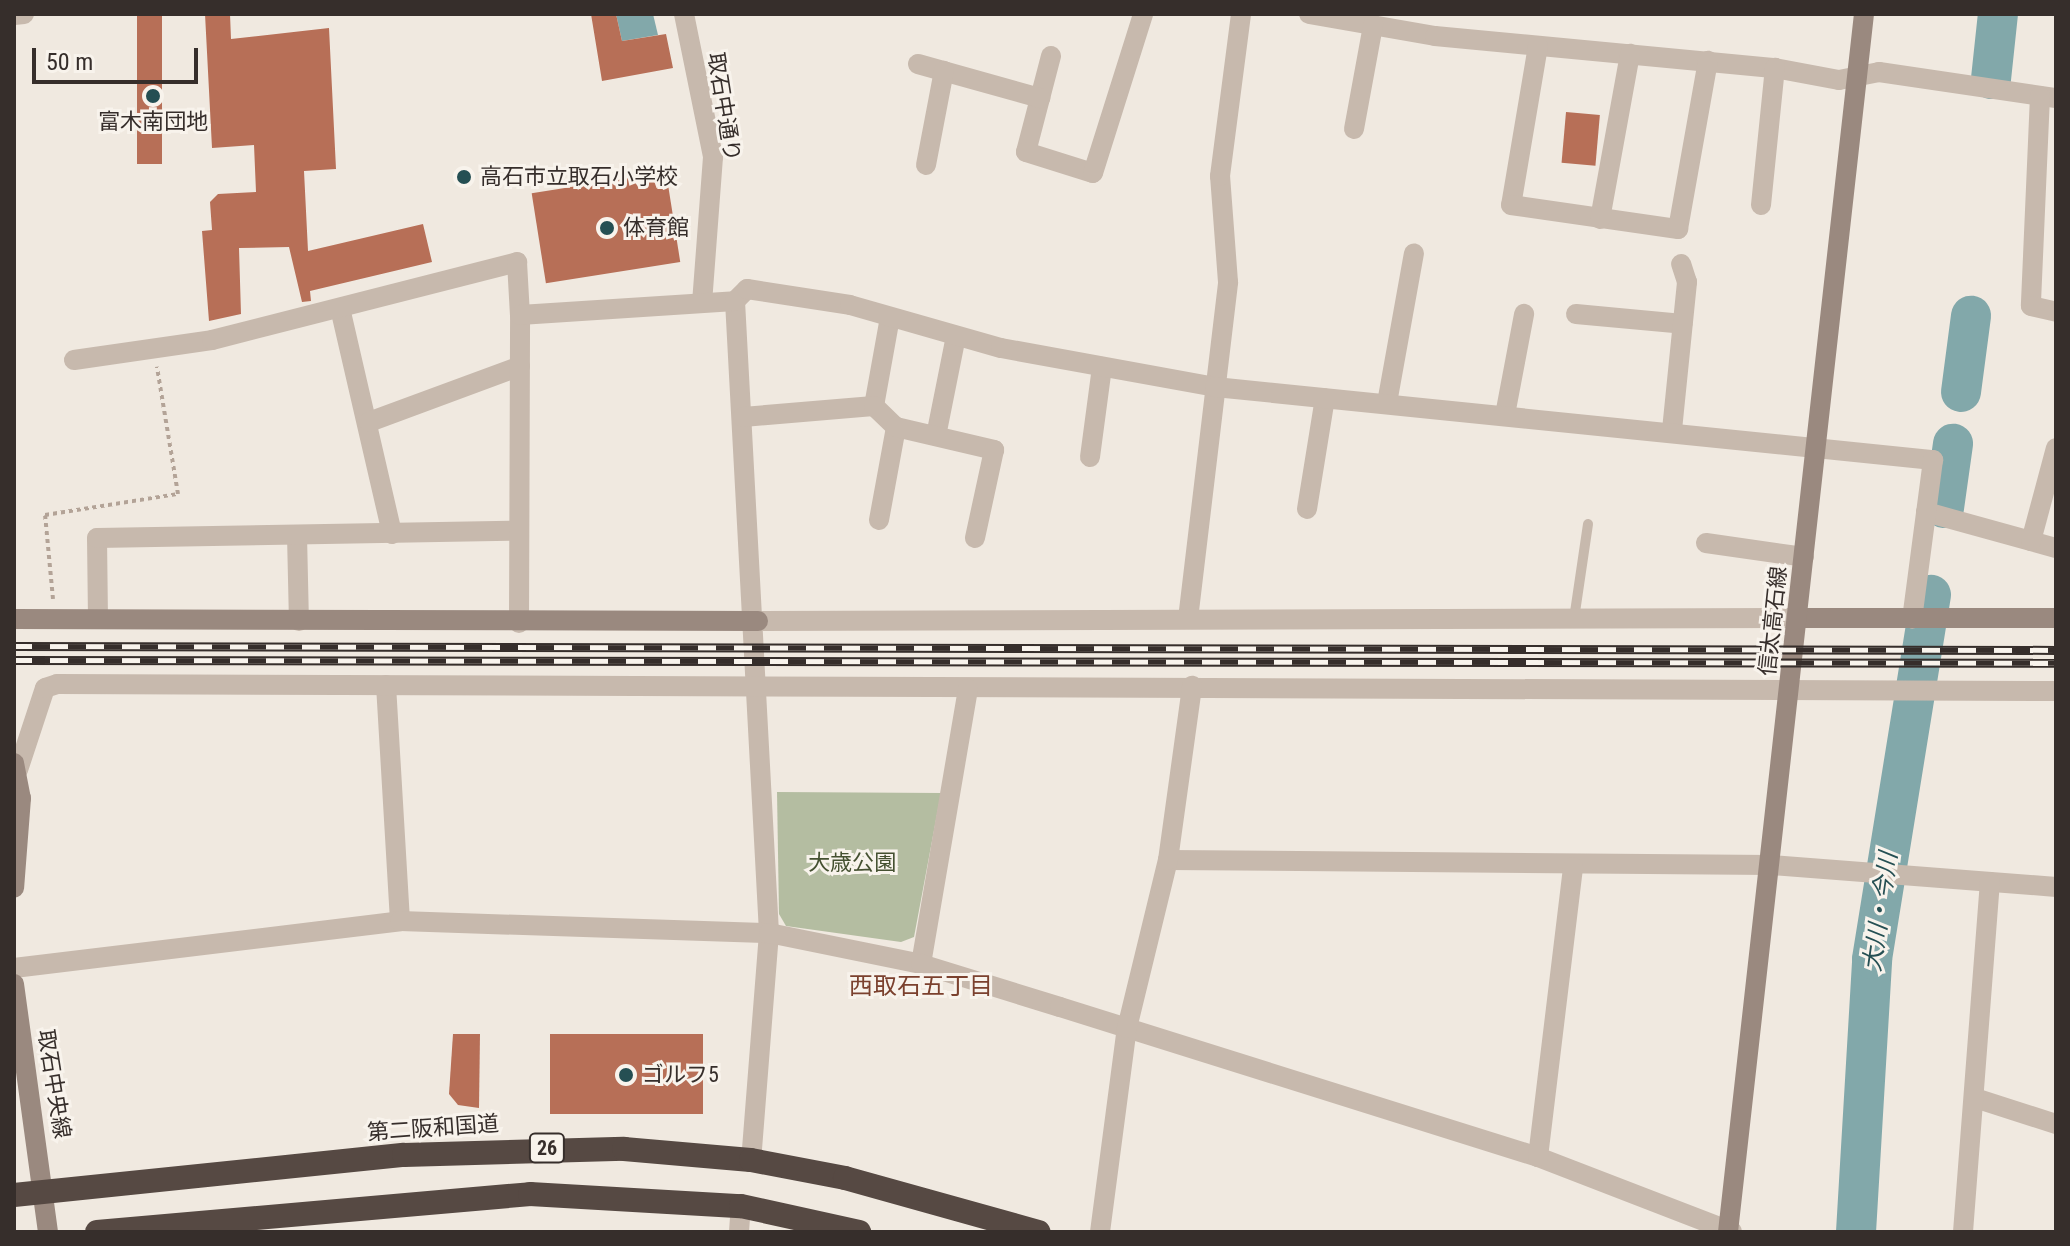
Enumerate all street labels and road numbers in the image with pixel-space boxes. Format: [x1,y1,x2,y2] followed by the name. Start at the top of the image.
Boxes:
[702,51,746,163] street label: 取石中通り
[1754,565,1792,677] street label: 信太高石線
[32,1028,76,1140] street label: 取石中央線
[366,1110,500,1146] street label: 第二阪和国道
[527,1132,567,1164] road number: 26

